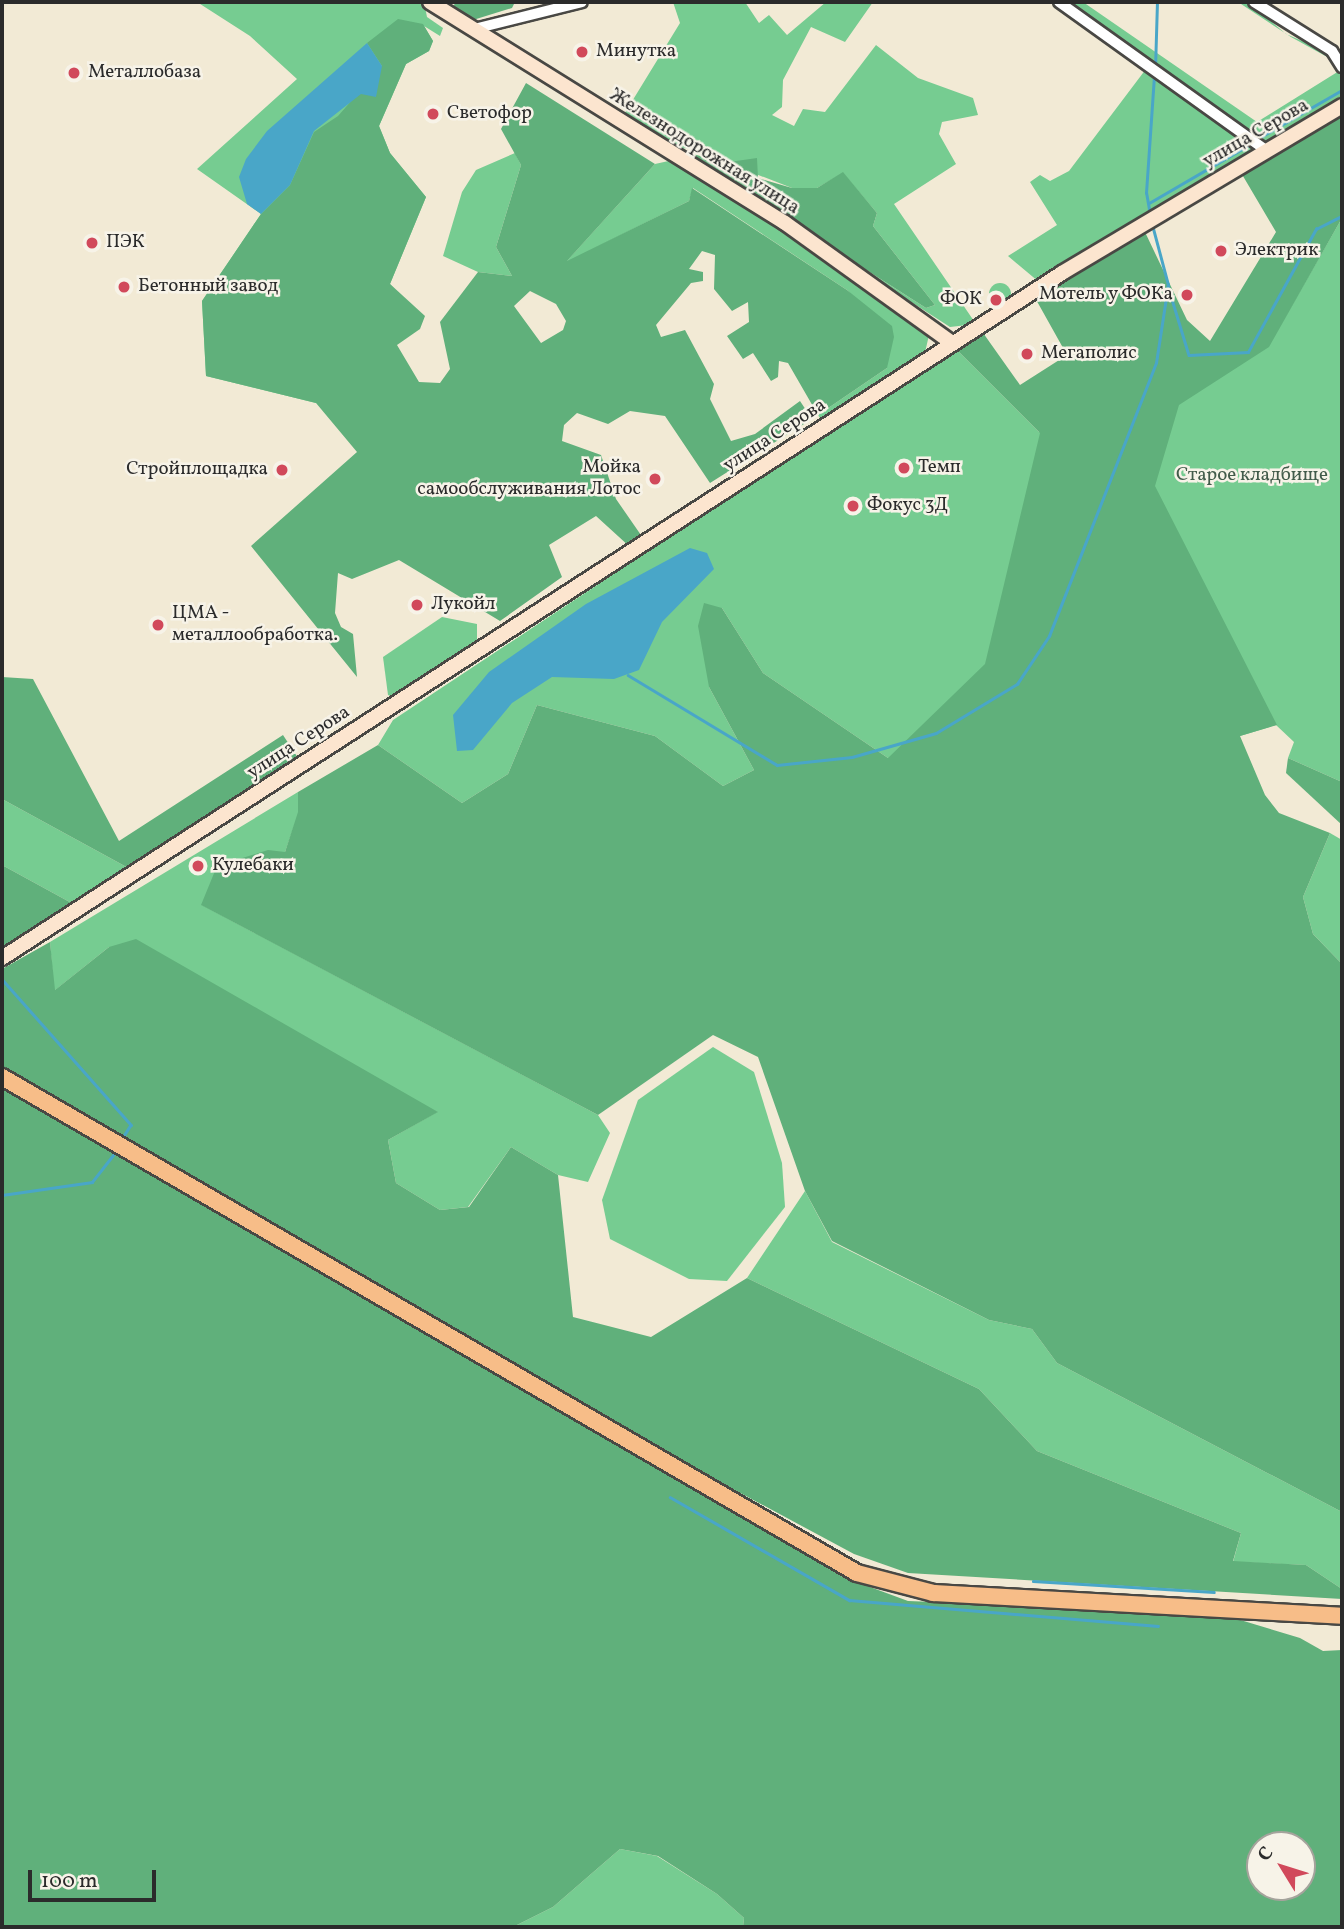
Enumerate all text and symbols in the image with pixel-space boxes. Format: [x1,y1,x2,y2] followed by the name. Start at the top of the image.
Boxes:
[596,41,676,63] place label: Минутка
[574,44,590,60] marker: Минутка
[88,62,201,84] place label: Металлобаза
[66,65,82,81] marker: Металлобаза
[605,84,803,220] street label: Железнодорожная улица
[1199,95,1313,173] street label: улица Серова
[447,103,532,125] place label: Светофор
[425,106,441,122] marker: Светофор
[106,232,145,254] place label: ПЭК
[84,235,100,251] marker: ПЭК
[1235,240,1318,262] place label: Электрик
[1213,243,1229,259] marker: Электрик
[138,276,278,298] place label: Бетонный завод
[116,279,132,295] marker: Бетонный завод
[1038,284,1173,306] place label: Мотель у ФОКа
[1179,287,1195,303] marker: Мотель у ФОКа
[940,289,982,311] place label: ФОК
[988,292,1004,308] marker: ФОК
[1041,343,1137,365] place label: Мегаполис
[1019,346,1035,362] marker: Мегаполис
[719,394,831,478] street label: улица Серова
[417,457,641,501] place label: Мойка самообслуживания Лотос
[918,457,961,479] place label: Темп
[126,459,268,481] place label: Стройплощадка
[896,460,912,476] marker: Темп
[274,462,290,478] marker: Стройплощадка
[1176,465,1328,487] park label: Старое кладбище
[647,471,663,487] marker: Мойка самообслуживания Лотос
[867,495,948,517] place label: Фокус 3Д
[845,498,861,514] marker: Фокус 3Д
[431,594,495,616] place label: Лукойл
[409,597,425,613] marker: Лукойл
[172,603,338,647] place label: ЦМА - металлообработка.
[150,617,166,633] marker: ЦМА - металлообработка.
[243,701,355,785] street label: улица Серова
[212,855,294,877] place label: Кулебаки
[190,858,206,874] marker: Кулебаки
[1246,1831,1316,1901] north arrow
[1252,1841,1280,1867] text: С
[32,1856,159,1900] scale bar
[41,1867,98,1896] text: 100 m

